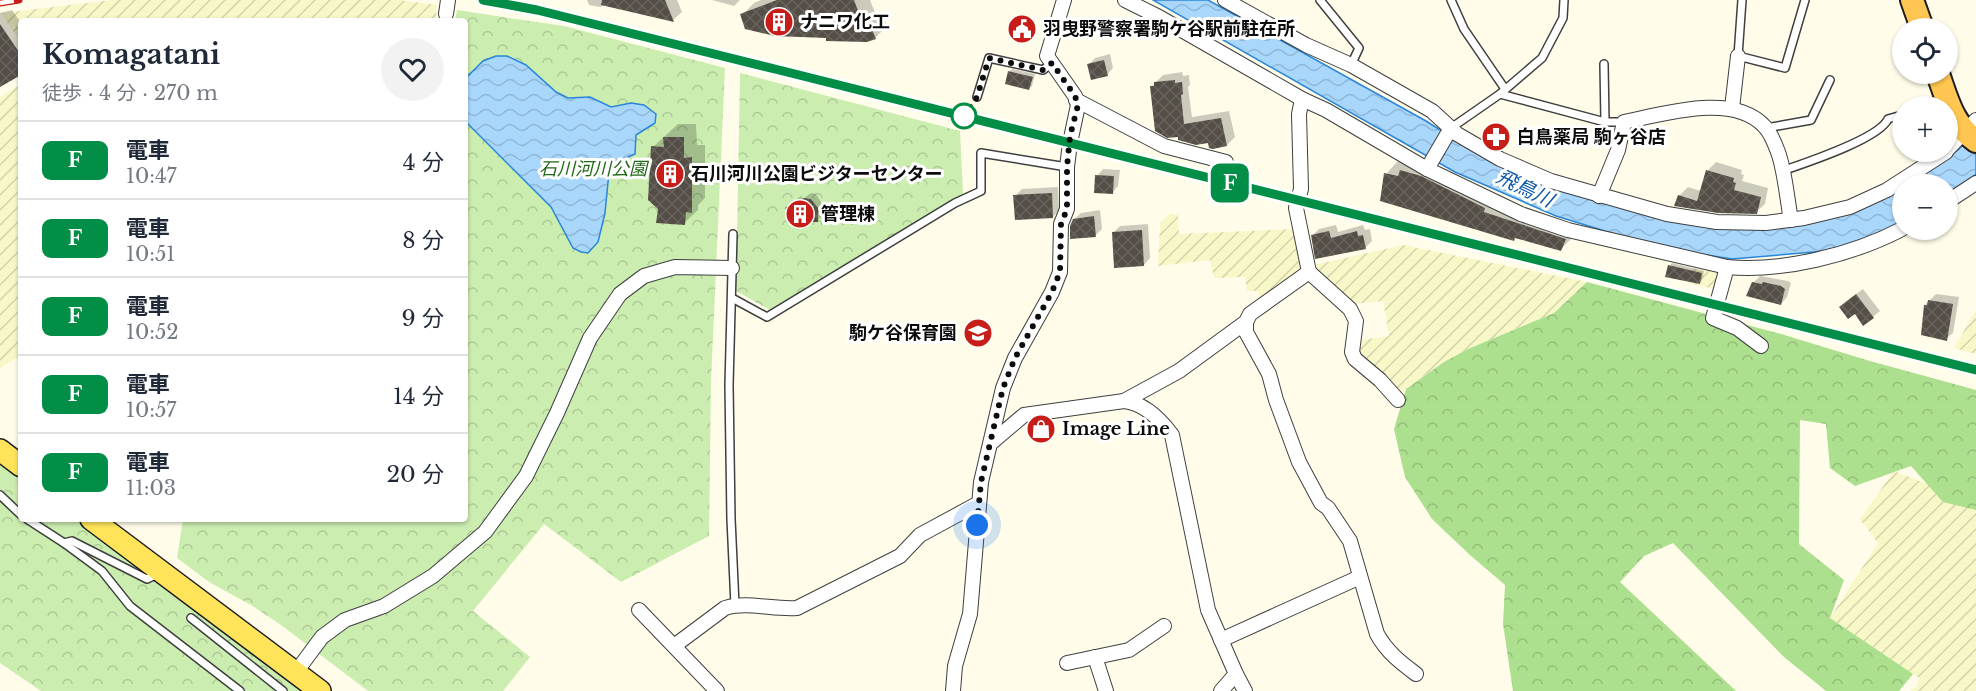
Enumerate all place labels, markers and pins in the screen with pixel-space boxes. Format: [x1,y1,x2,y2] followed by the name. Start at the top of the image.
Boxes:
[763,6,795,38] building icon: ナニワ化工
[800,11,890,33] place label: ナニワ化工
[1006,13,1038,45] public building icon: 羽曳野警察署駒ケ谷駅前駐在所
[1043,18,1295,40] place label: 羽曳野警察署駒ケ谷駅前駐在所
[951,103,977,129] unlabelled marker
[1480,121,1512,153] pharmacy icon: 白鳥薬局 駒ヶ谷店
[1517,126,1666,148] place label: 白鳥薬局 駒ヶ谷店
[654,158,686,190] building icon: 石川河川公園ビジターセンター
[691,163,943,185] place label: 石川河川公園ビジターセンター
[784,198,816,230] building icon: 管理棟
[821,203,875,225] place label: 管理棟
[962,317,994,349] school or university icon: 駒ケ谷保育園
[849,322,957,344] place label: 駒ケ谷保育園
[1025,413,1057,445] shop icon: Image Line
[1062,418,1170,440] place label: Image Line

